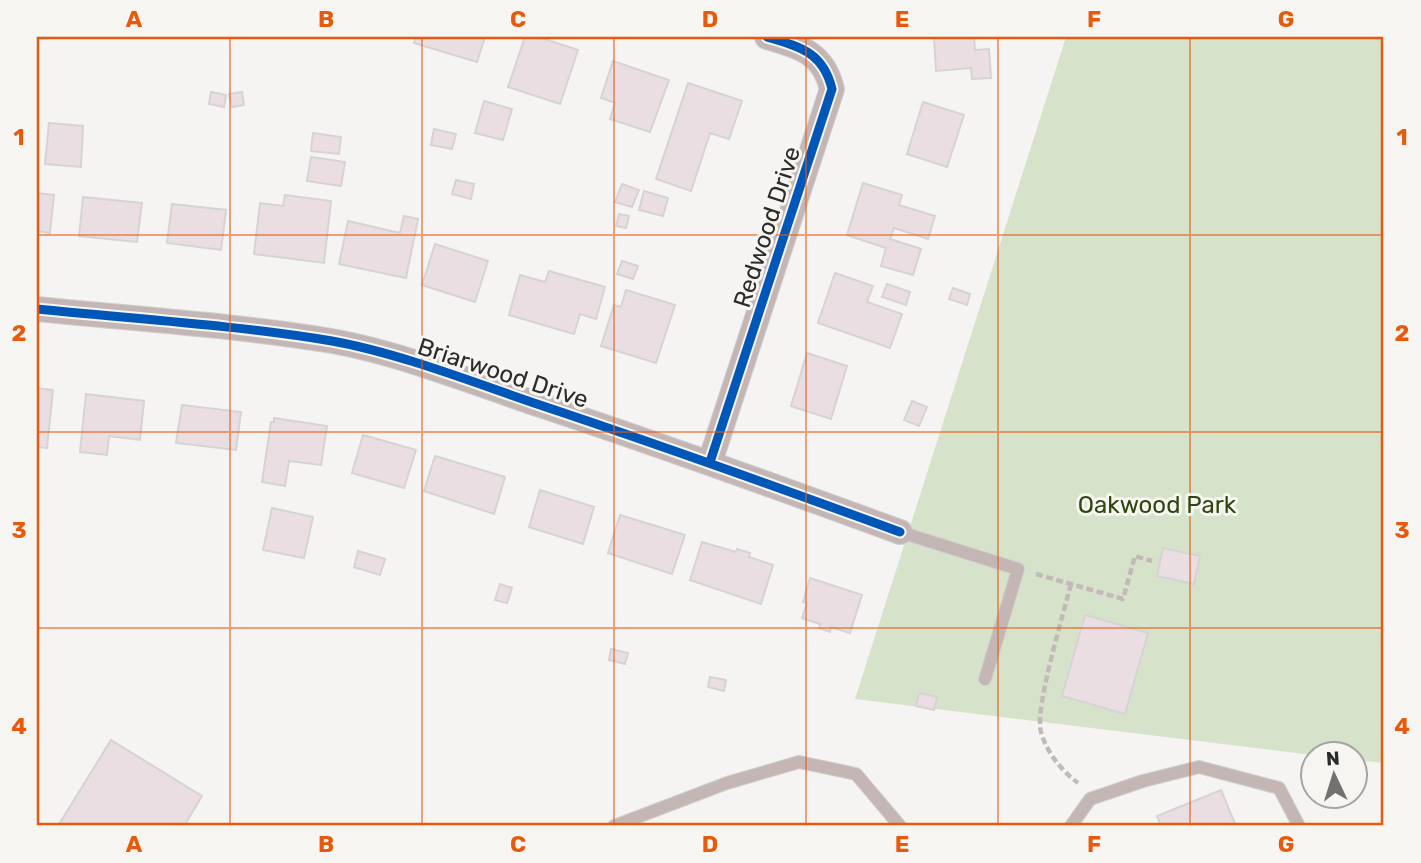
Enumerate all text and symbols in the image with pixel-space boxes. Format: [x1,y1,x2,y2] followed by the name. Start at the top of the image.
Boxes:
[126,5,143,33] text: A
[318,5,334,33] text: B
[510,5,526,33] text: C
[702,5,718,33] text: D
[895,5,909,33] text: E
[1087,5,1101,33] text: F
[1278,5,1294,33] text: G
[13,123,25,151] text: 1
[1396,123,1408,151] text: 1
[728,143,806,311] street label: Redwood Drive
[12,319,26,347] text: 2
[1395,319,1409,347] text: 2
[414,332,592,414] street label: Briarwood Drive
[1078,491,1237,519] park label: Oakwood Park
[11,516,27,544] text: 3
[1394,516,1410,544] text: 3
[11,712,27,740] text: 4
[1394,712,1410,740] text: 4
[1298,740,1368,810] north arrow
[1325,747,1340,770] text: N
[126,830,143,858] text: A
[318,830,334,858] text: B
[510,830,526,858] text: C
[702,830,718,858] text: D
[895,830,909,858] text: E
[1087,830,1101,858] text: F
[1278,830,1294,858] text: G

